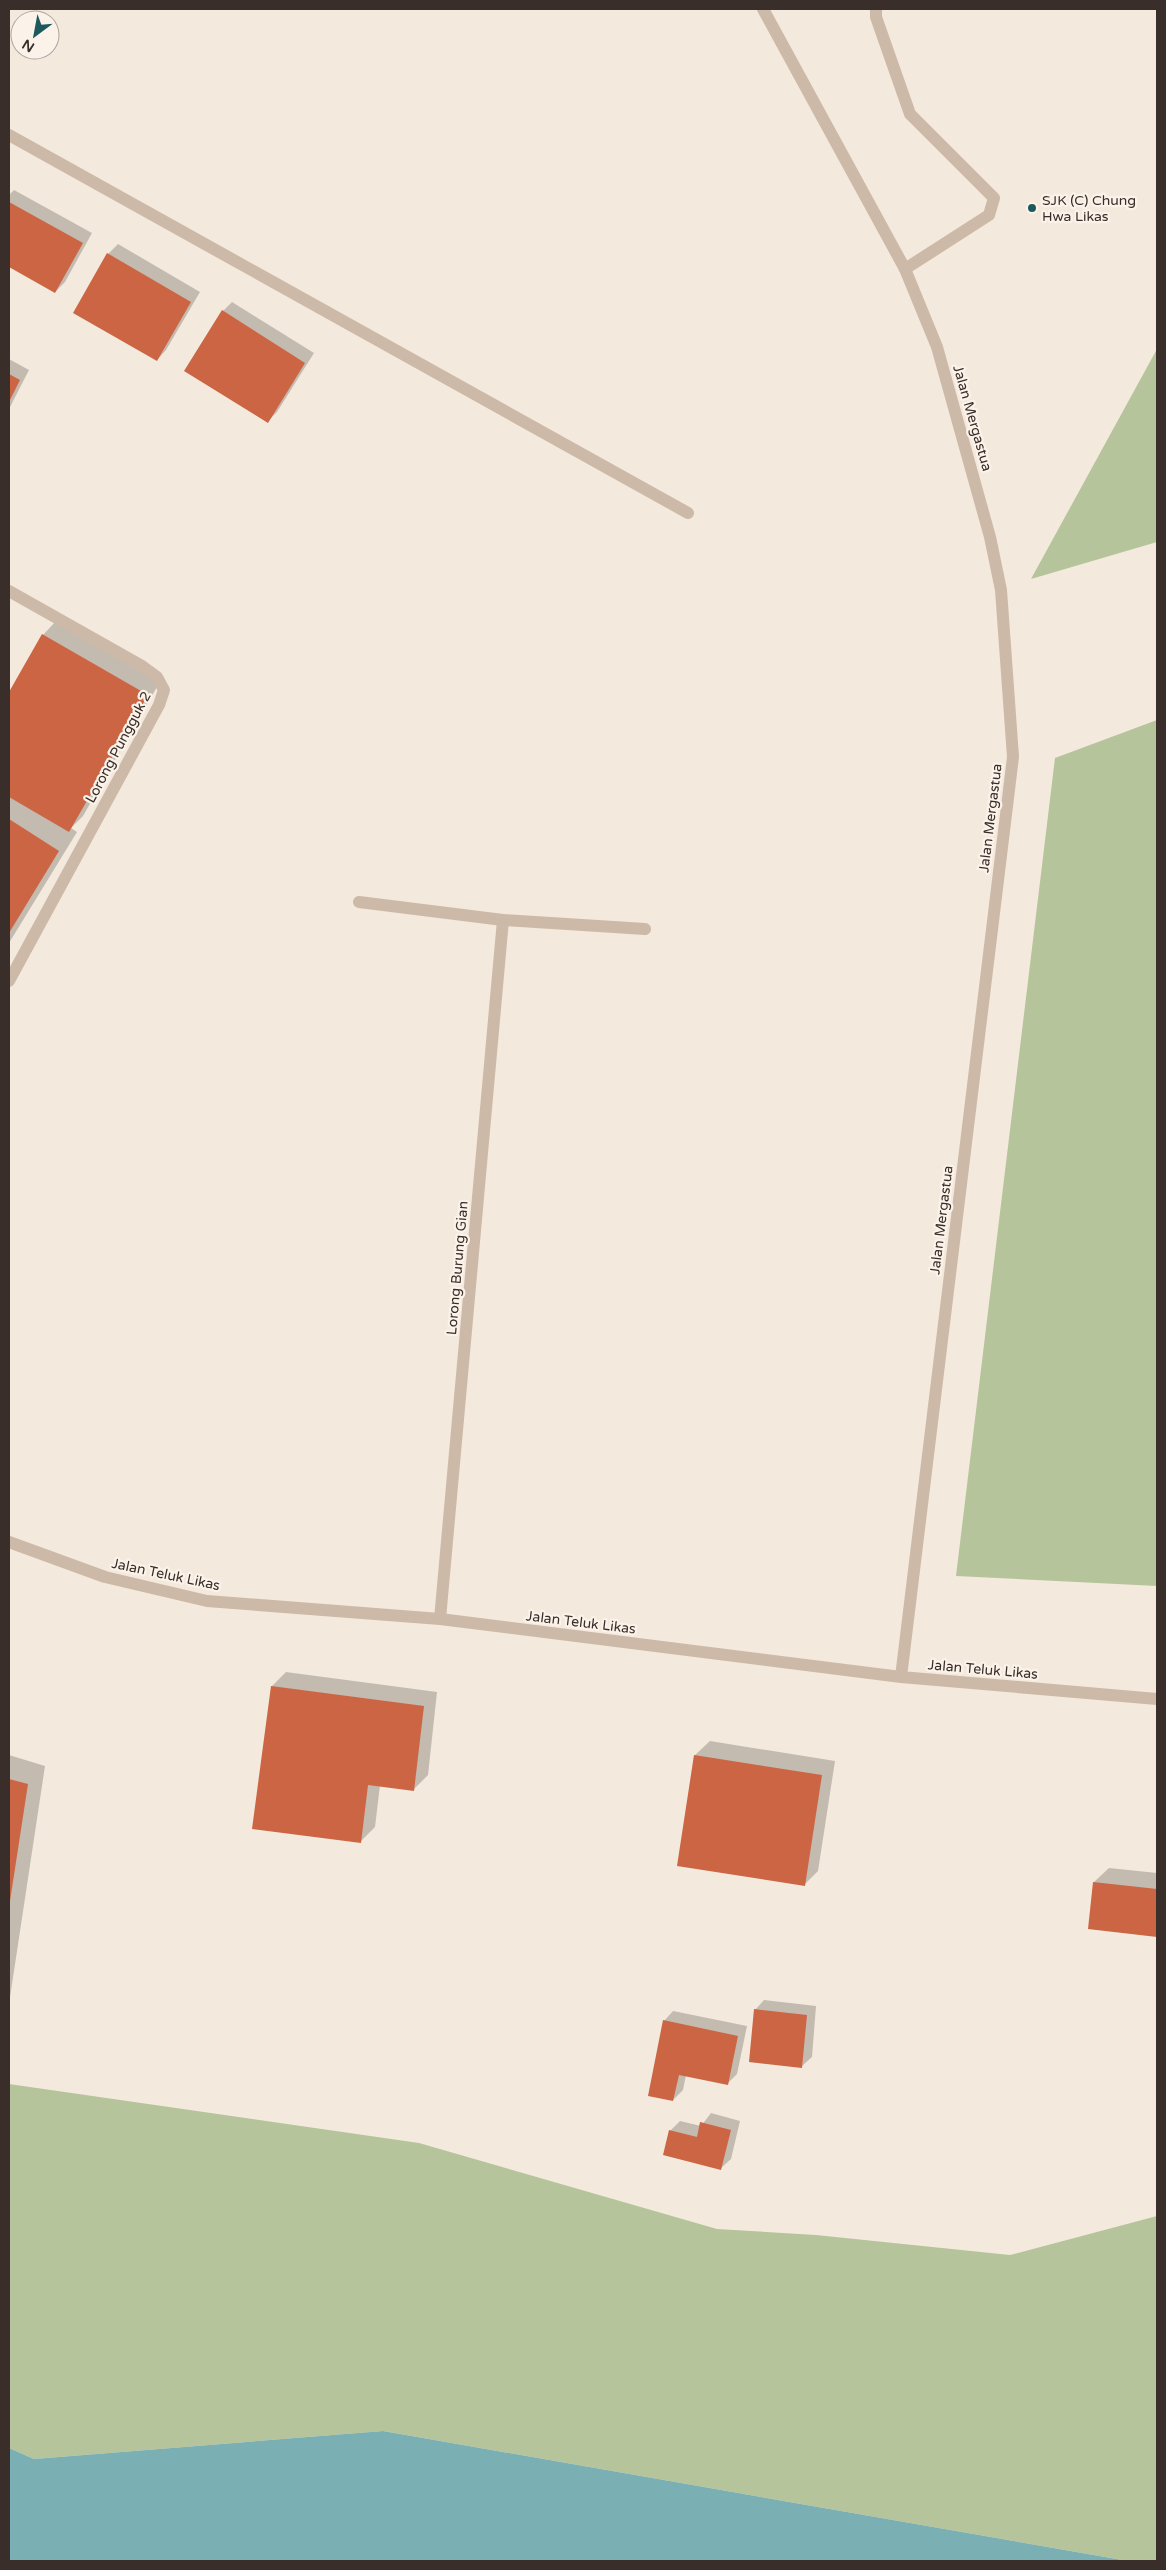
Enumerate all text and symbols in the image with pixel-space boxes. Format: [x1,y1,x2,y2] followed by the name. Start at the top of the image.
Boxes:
[10,10,60,60] north arrow
[19,35,38,56] text: N
[1042,192,1136,225] place label: SJK (C) Chung Hwa Likas
[1026,202,1038,214] marker: SJK (C) Chung Hwa Likas
[949,363,996,473] street label: Jalan Mergastua
[82,689,155,806] street label: Lorong Pungguk 2
[975,763,1006,873] street label: Jalan Mergastua
[926,1165,957,1275] street label: Jalan Mergastua
[443,1200,472,1336] street label: Lorong Burung Gian
[110,1555,222,1594] street label: Jalan Teluk Likas
[525,1607,637,1638] street label: Jalan Teluk Likas
[927,1656,1039,1683] street label: Jalan Teluk Likas

